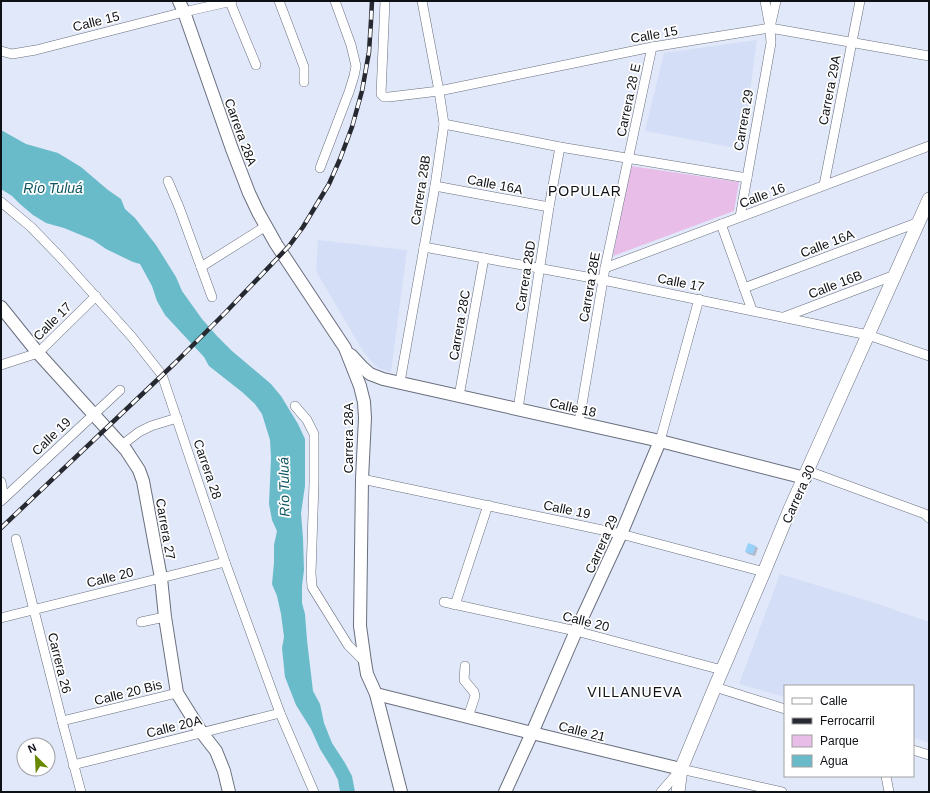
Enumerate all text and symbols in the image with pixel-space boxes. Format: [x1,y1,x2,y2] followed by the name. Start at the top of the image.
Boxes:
[71,8,121,35] street label: Calle 15
[629,23,679,46] street label: Calle 15
[815,54,844,126] street label: Carrera 29A
[613,62,644,138] street label: Carrera 28 E
[731,88,756,152] street label: Carrera 29
[221,96,260,168] street label: Carrera 28A
[408,154,433,226] street label: Carrera 28B
[466,172,524,197] street label: Calle 16A
[23,180,83,196] water label: Río Tuluá
[737,180,787,211] street label: Calle 16
[548,183,622,199] district label: POPULAR
[798,226,856,261] street label: Calle 16A
[512,240,538,313] street label: Carrera 28D
[576,251,603,323] street label: Carrera 28E
[806,267,864,302] street label: Calle 16B
[656,271,706,294] street label: Calle 17
[446,289,473,362] street label: Carrera 28C
[30,299,75,344] street label: Calle 17
[548,395,598,420] street label: Calle 18
[341,402,356,473] street label: Carrera 28A
[29,414,74,458] street label: Calle 19
[190,437,225,501] street label: Carrera 28
[275,457,293,517] water label: Río Tuluá
[779,463,818,526] street label: Carrera 30
[153,497,178,561] street label: Carrera 27
[542,497,592,522] street label: Calle 19
[582,513,621,576] street label: Carrera 29
[85,564,135,591] street label: Calle 20
[561,608,611,635] street label: Calle 20
[45,631,74,695] street label: Carrera 26
[93,677,164,708] street label: Calle 20 Bis
[587,684,683,700] district label: VILLANUEVA
[784,685,914,777] legend
[820,694,848,708] text: Calle
[145,712,204,741] street label: Calle 20A
[820,714,875,728] text: Ferrocarril
[557,718,607,745] street label: Calle 21
[820,734,859,748] text: Parque
[16,737,56,777] north arrow
[26,741,38,755] text: N
[820,754,848,768] text: Agua

